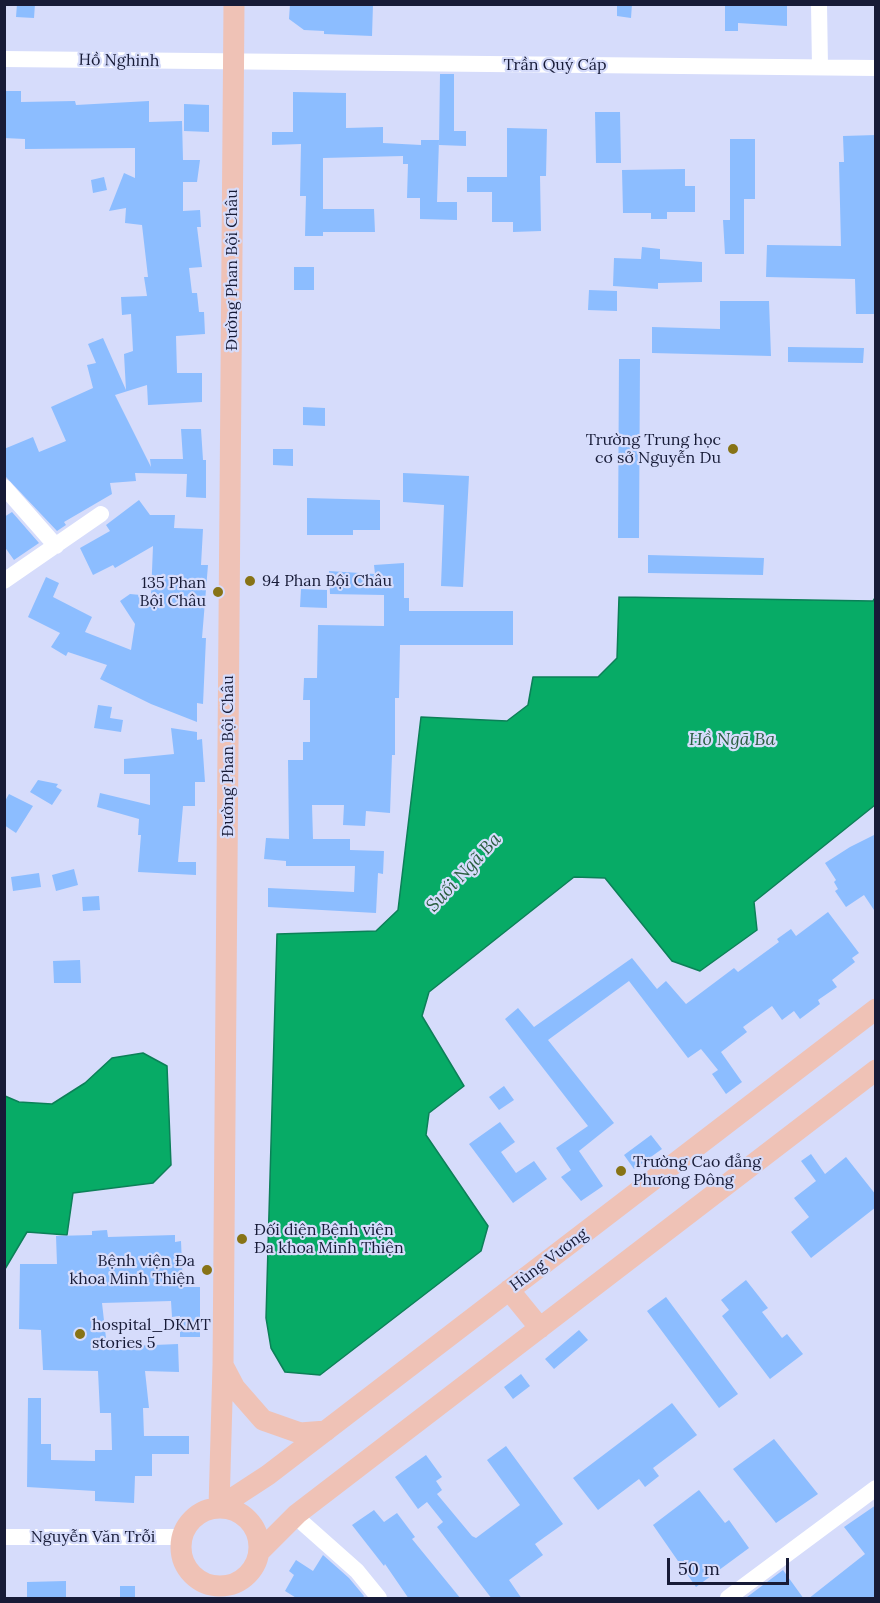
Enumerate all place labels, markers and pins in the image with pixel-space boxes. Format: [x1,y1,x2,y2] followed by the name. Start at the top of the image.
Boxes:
[586,430,721,468] place label: Trường Trung học cơ sở Nguyễn Du
[726,442,740,456] marker: Trường Trung học cơ sở Nguyễn Du
[262,571,392,591] place label: 94 Phan Bội Châu
[140,573,206,611] place label: 135 Phan Bội Châu
[243,574,257,588] marker: 94 Phan Bội Châu
[211,585,225,599] marker: 135 Phan Bội Châu
[633,1152,761,1190] place label: Trường Cao đẳng Phương Đông
[614,1164,628,1178] marker: Trường Cao đẳng Phương Đông
[254,1220,404,1258] place label: Đối diện Bệnh viện Đa khoa Minh Thiện
[235,1232,249,1246] marker: Đối diện Bệnh viện Đa khoa Minh Thiện
[70,1251,195,1289] place label: Bệnh viện Đa khoa Minh Thiện
[200,1263,214,1277] marker: Bệnh viện Đa khoa Minh Thiện
[92,1315,211,1353] place label: hospital_DKMT stories 5
[73,1327,87,1341] marker: hospital_DKMT stories 5

